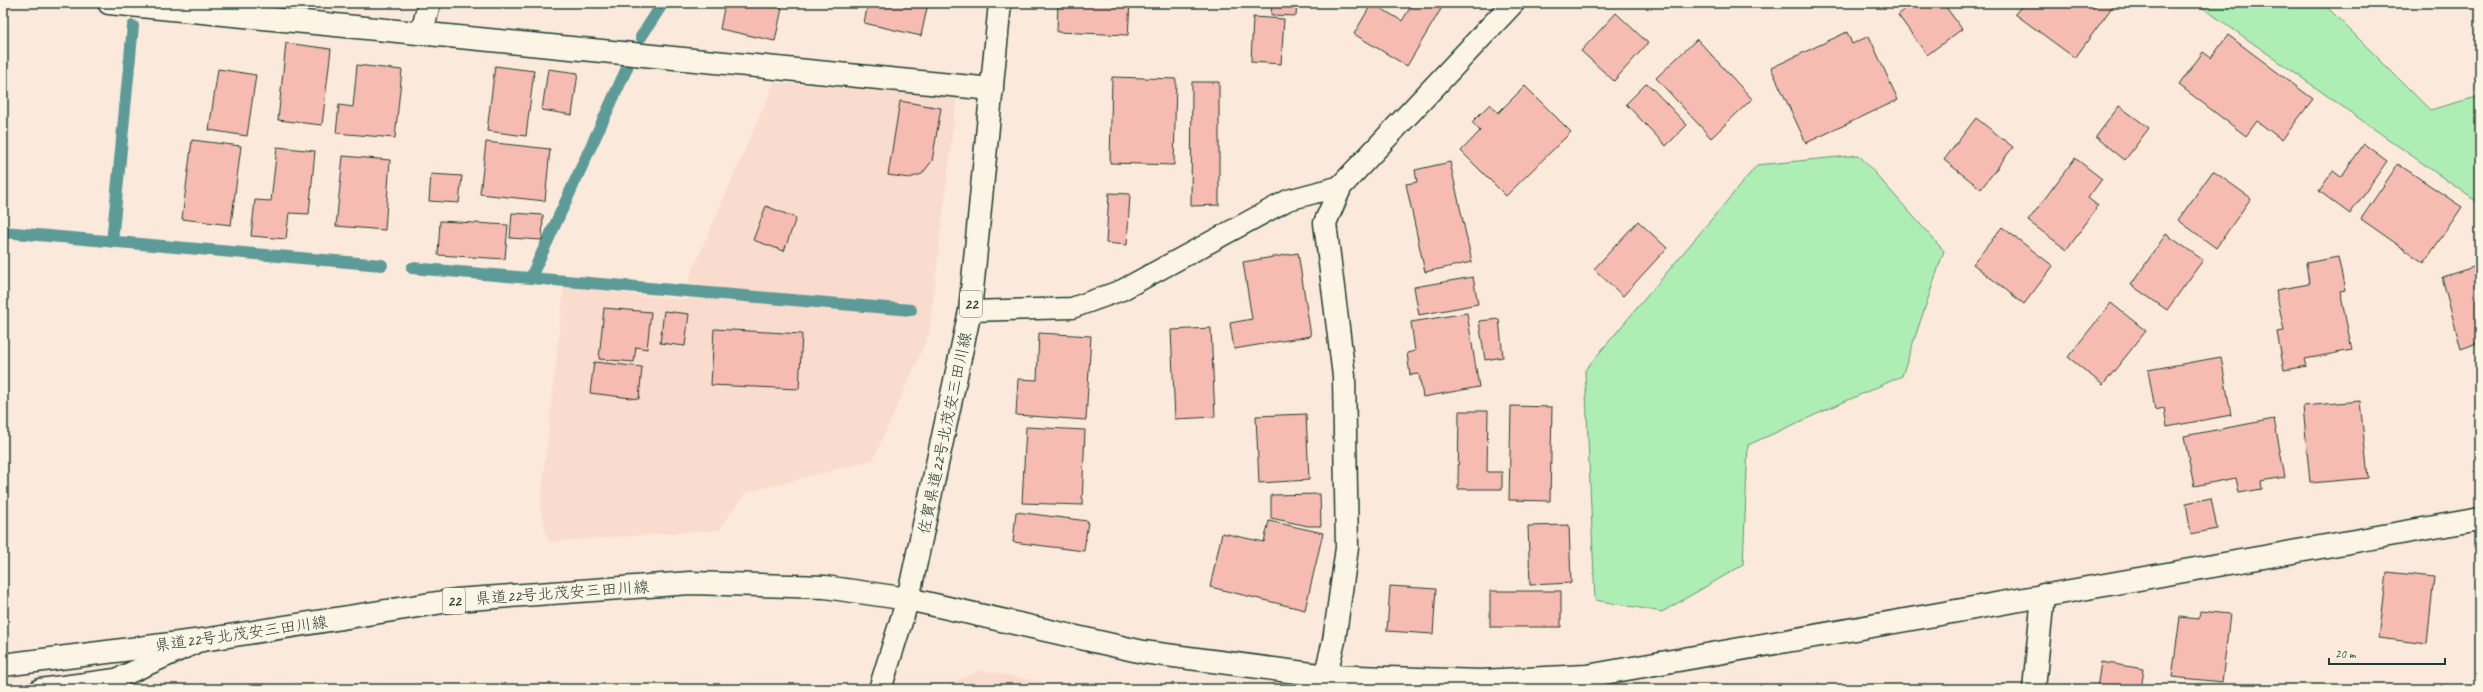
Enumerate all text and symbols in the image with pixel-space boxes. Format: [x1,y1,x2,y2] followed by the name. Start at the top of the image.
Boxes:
[960,291,982,317] road number: 22
[914,330,976,536] street label: 佐賀県道22号北茂安三田川線
[474,577,650,609] street label: 県道22号北茂安三田川線
[443,588,465,614] road number: 22
[153,612,329,656] street label: 県道22号北茂安三田川線
[2329,640,2445,666] scale bar
[2335,646,2357,662] text: 20 m

